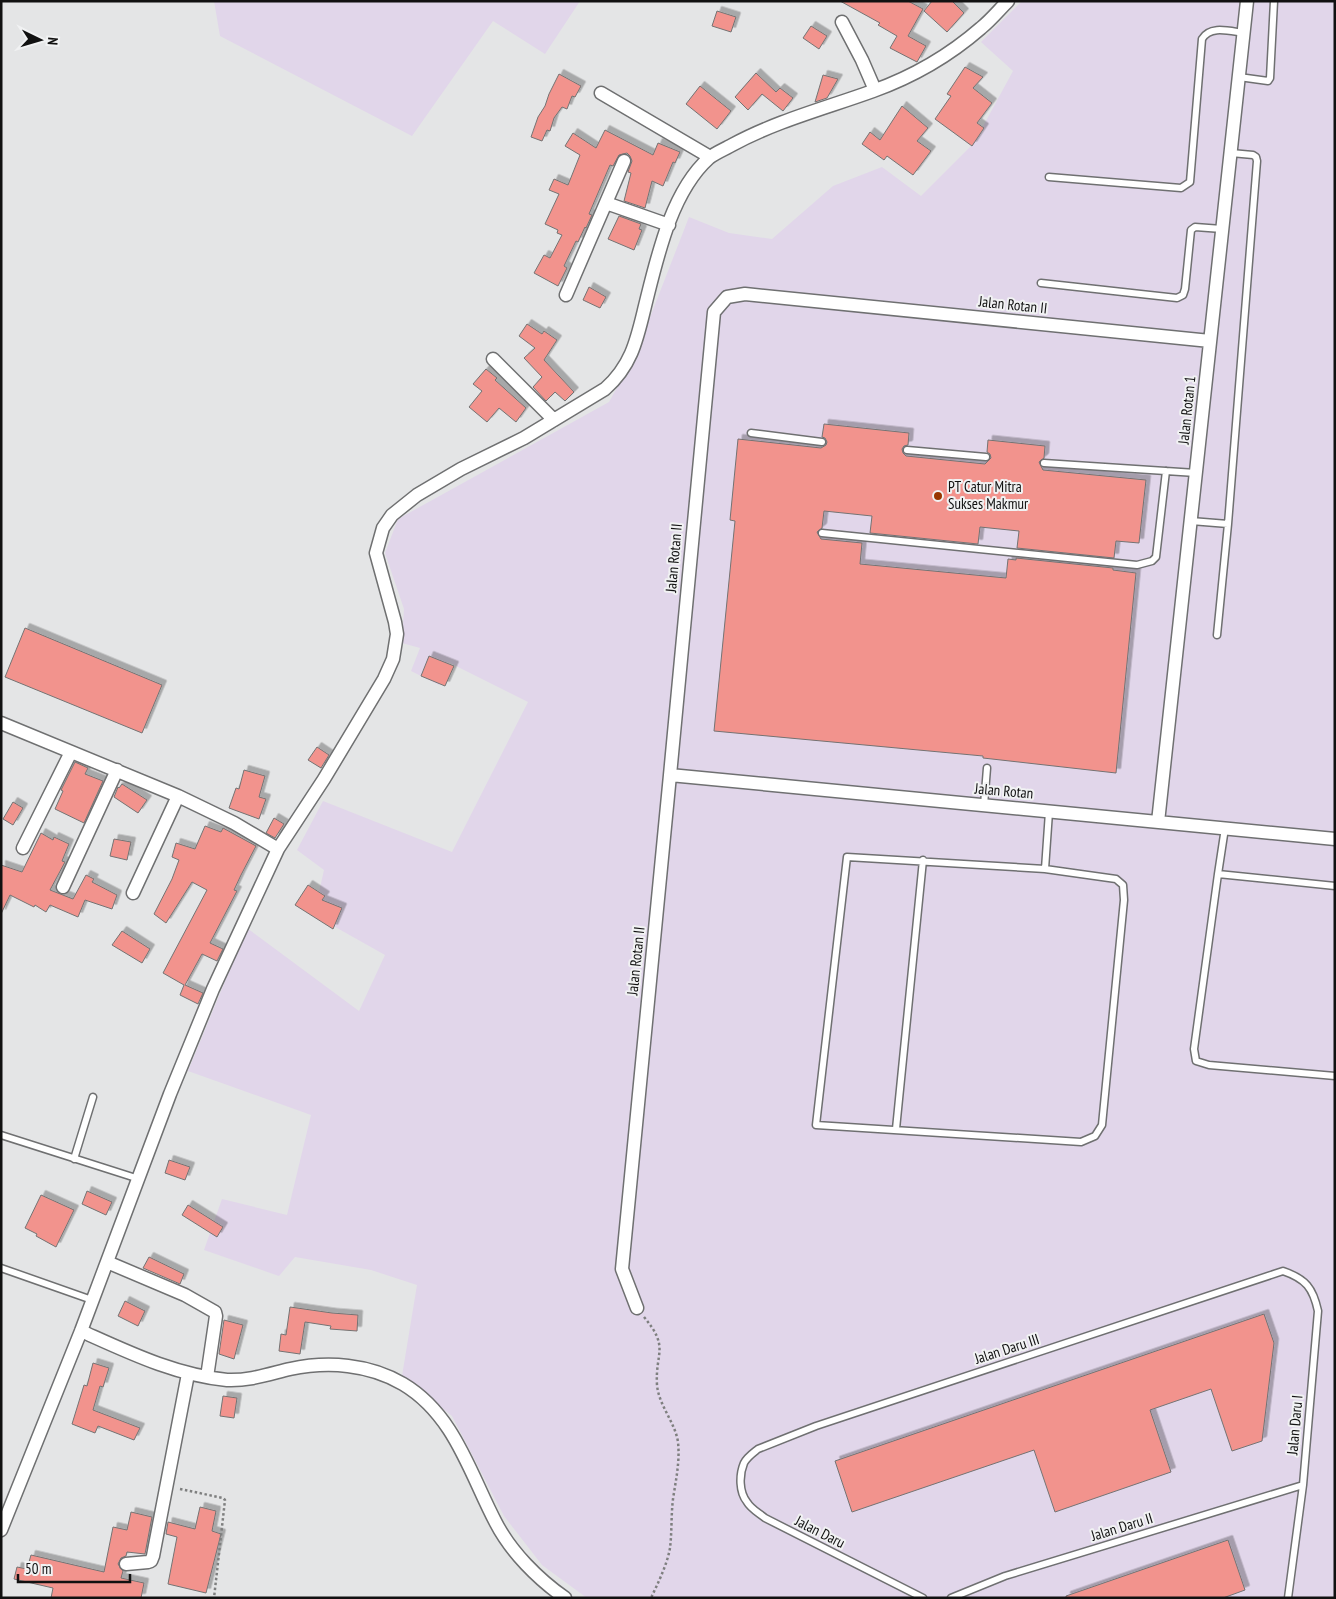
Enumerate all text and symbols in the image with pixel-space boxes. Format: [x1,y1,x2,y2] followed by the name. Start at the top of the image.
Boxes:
[15,15,65,65] north arrow
[44,37,62,46] text: N
[977,291,1048,318] street label: Jalan Rotan II
[1173,375,1200,446] street label: Jalan Rotan 1
[948,477,1029,513] place label: PT Catur Mitra Sukses Makmur
[932,490,944,502] marker: PT Catur Mitra Sukses Makmur
[661,523,686,594] street label: Jalan Rotan II
[973,778,1034,803] street label: Jalan Rotan
[622,926,649,997] street label: Jalan Rotan II
[971,1329,1042,1368] street label: Jalan Daru III
[1282,1394,1307,1457] street label: Jalan Daru I
[1088,1508,1155,1545] street label: Jalan Daru II
[791,1511,848,1552] street label: Jalan Daru
[18,1552,130,1584] scale bar
[25,1559,51,1578] text: 50 m

